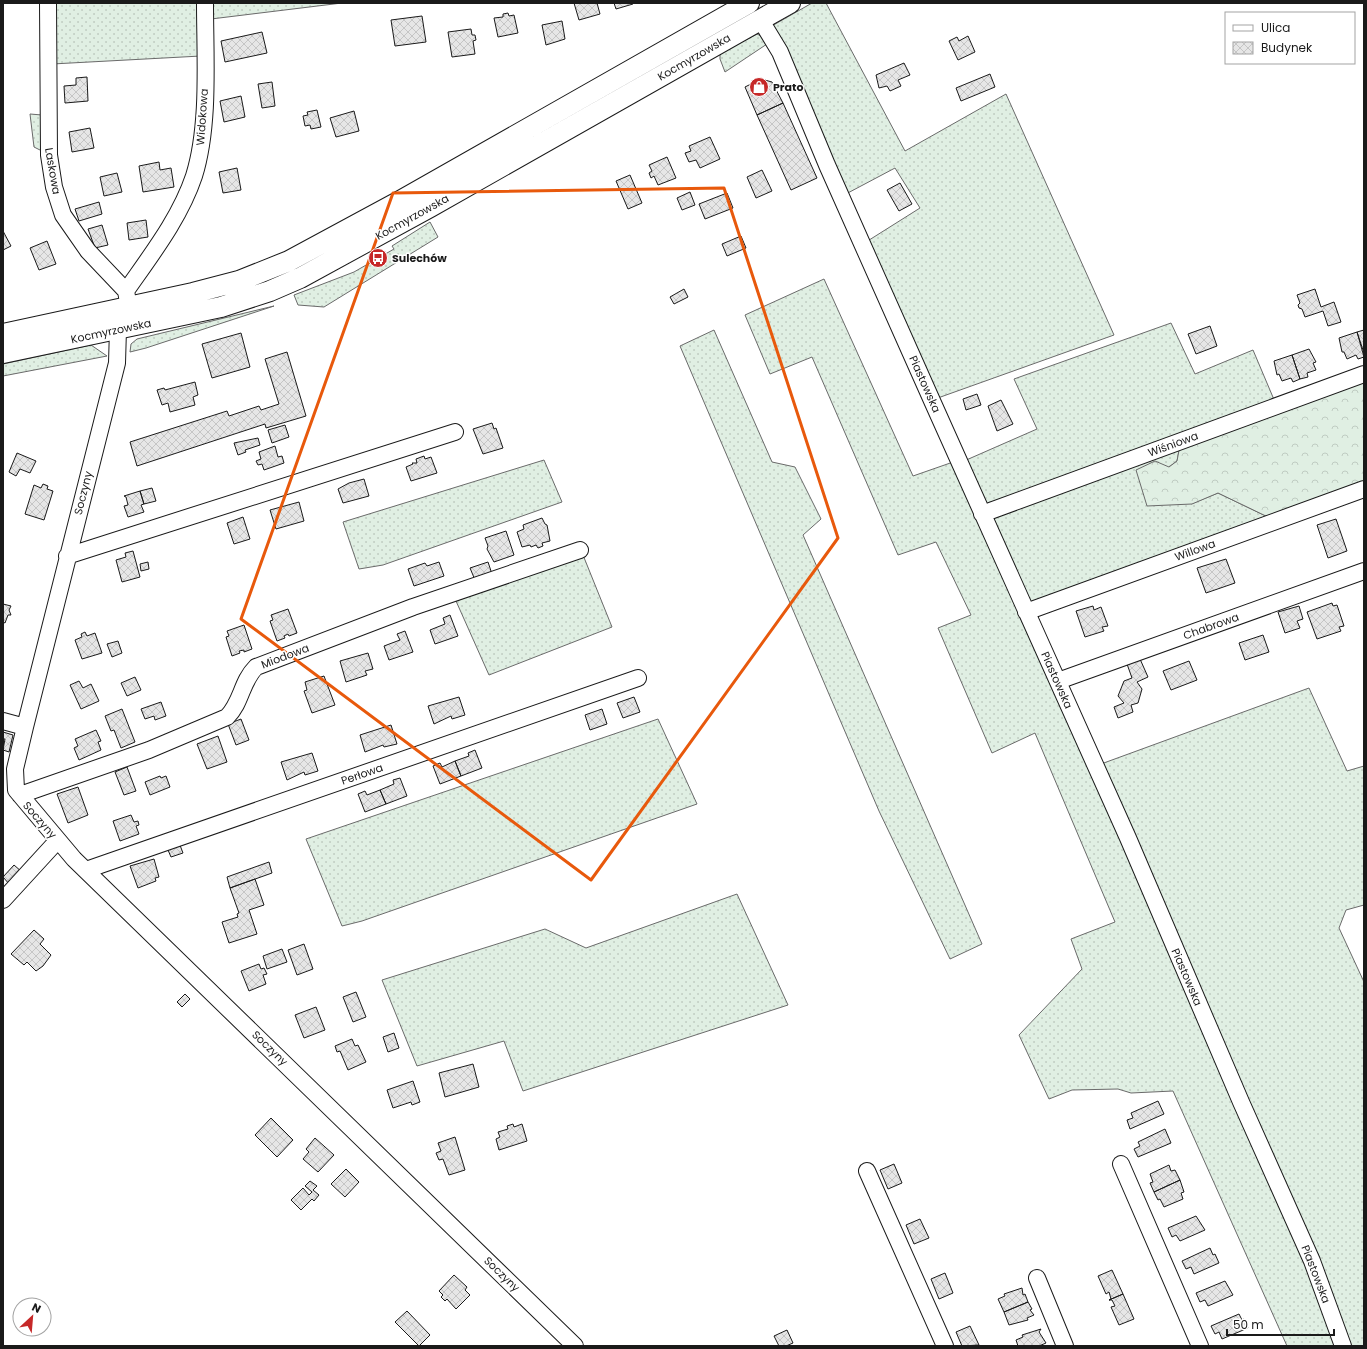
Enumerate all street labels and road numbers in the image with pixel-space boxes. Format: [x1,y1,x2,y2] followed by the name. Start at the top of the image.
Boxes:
[655,30,733,84] street label: Kocmyrzowska
[192,88,212,146] street label: Widokowa
[41,146,65,196] street label: Laskowa
[372,190,452,244] street label: Kocmyrzowska
[69,315,153,347] street label: Kocmyrzowska
[905,353,945,415] street label: Piastowska
[1146,428,1200,460] street label: Wiśniowa
[70,469,96,517] street label: Soczyny
[1172,535,1218,565] street label: Willowa
[1181,609,1241,643] street label: Chabrowa
[259,640,311,672] street label: Miodowa
[1037,649,1077,711] street label: Piastowska
[339,759,385,789] street label: Perłowa
[19,798,61,843] street label: Soczyny
[1168,946,1206,1008] street label: Piastowska
[248,1027,292,1070] street label: Soczyny
[1298,1243,1334,1305] street label: Piastowska
[480,1253,524,1296] street label: Soczyny

